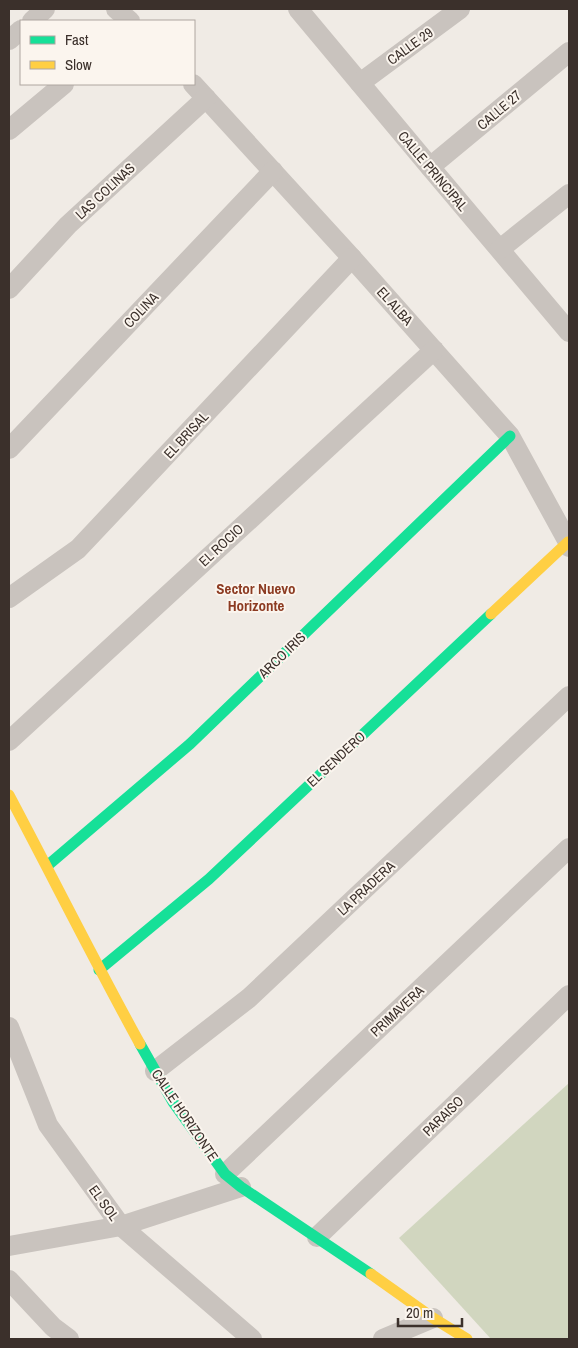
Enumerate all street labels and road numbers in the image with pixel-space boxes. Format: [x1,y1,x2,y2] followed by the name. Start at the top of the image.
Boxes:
[384,23,436,69] street label: CALLE 29
[473,86,525,134] street label: CALLE 27
[394,127,472,215] street label: CALLE PRINCIPAL
[71,159,139,223] street label: LAS COLINAS
[373,283,417,329] street label: EL ALBA
[120,288,163,332] street label: COLINA
[160,407,213,462] street label: EL BRISAL
[195,520,247,570] street label: EL ROCIO
[254,628,310,683] street label: ARCO IRIS
[303,727,369,791] street label: EL SENDERO
[333,857,399,919] street label: LA PRADERA
[366,981,428,1040] street label: PRIMAVERA
[148,1066,222,1164] street label: CALLE HORIZONTE
[419,1092,467,1140] street label: PARAISO
[85,1182,123,1225] street label: EL SOL

